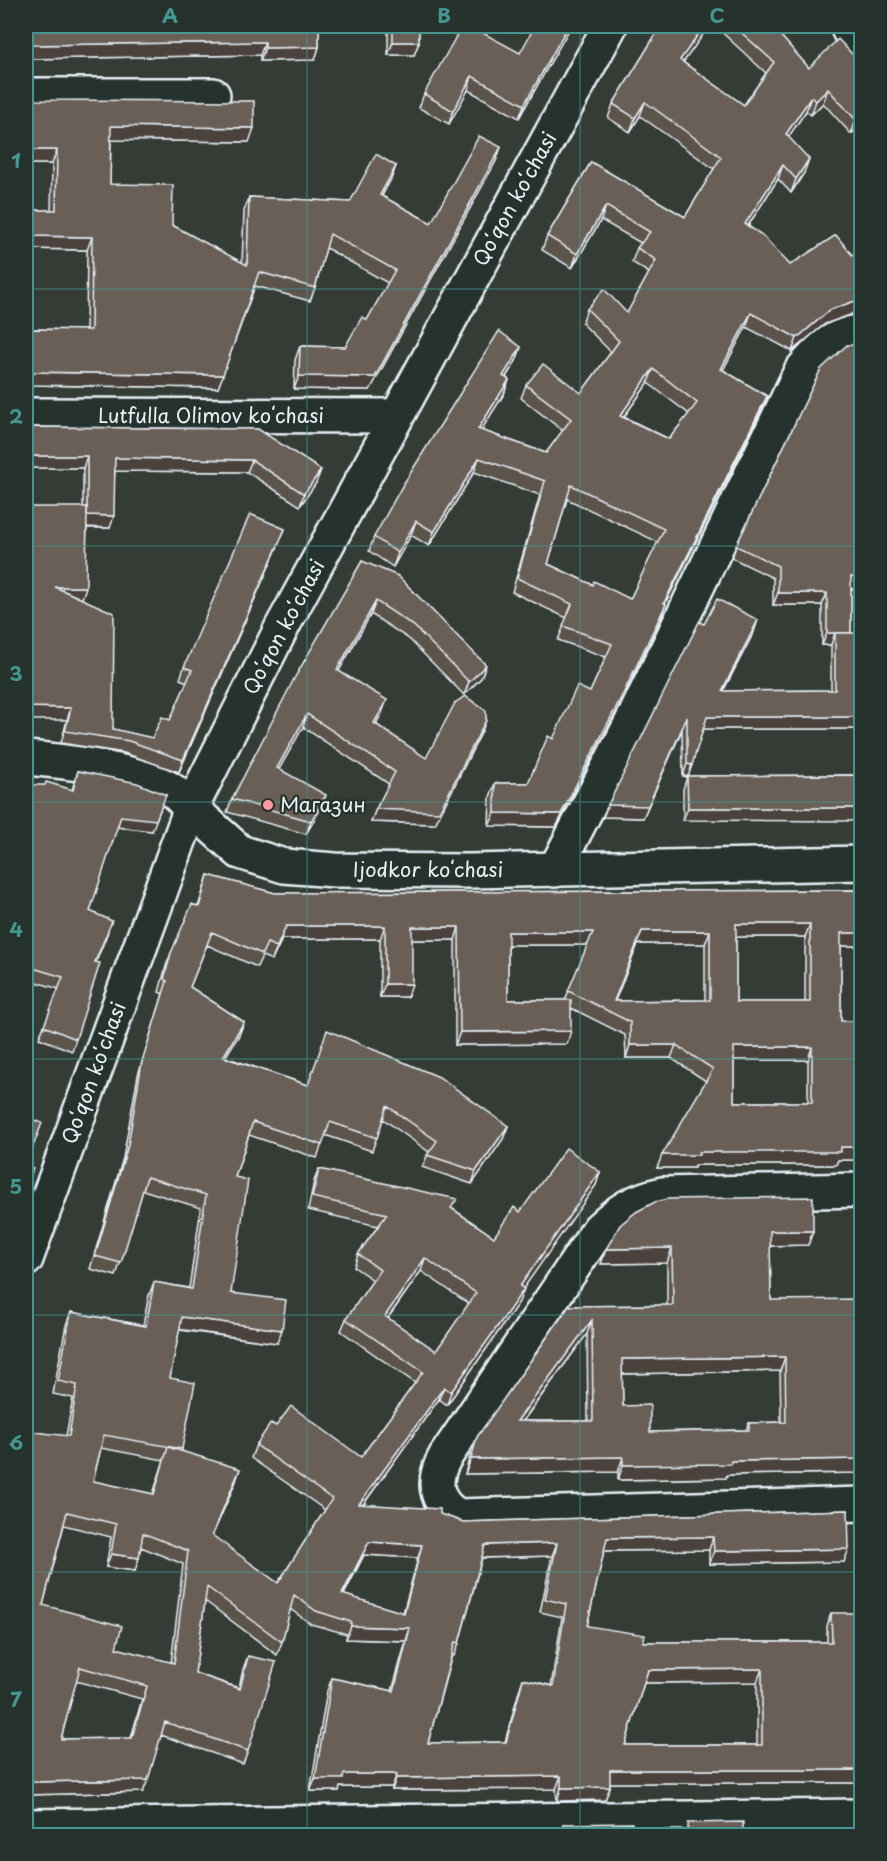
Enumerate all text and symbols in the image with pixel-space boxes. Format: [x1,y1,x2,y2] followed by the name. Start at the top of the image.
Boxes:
[162,0,178,30] text: A
[437,0,451,30] text: B
[709,0,725,30] text: C
[465,126,563,271] street label: Qoʻqon koʻchasi
[11,145,21,175] text: 1
[98,400,324,430] street label: Lutfulla Olimov koʻchasi
[9,401,23,431] text: 2
[235,554,331,699] street label: Qoʻqon koʻchasi
[9,658,23,688] text: 3
[280,789,366,819] place label: Магазин
[261,798,275,812] marker: Магазин
[353,854,503,884] street label: Ijodkor koʻchasi
[9,914,23,944] text: 4
[53,997,133,1148] street label: Qoʻqon koʻchasi
[10,1171,22,1201] text: 5
[9,1427,23,1457] text: 6
[10,1684,22,1714] text: 7

